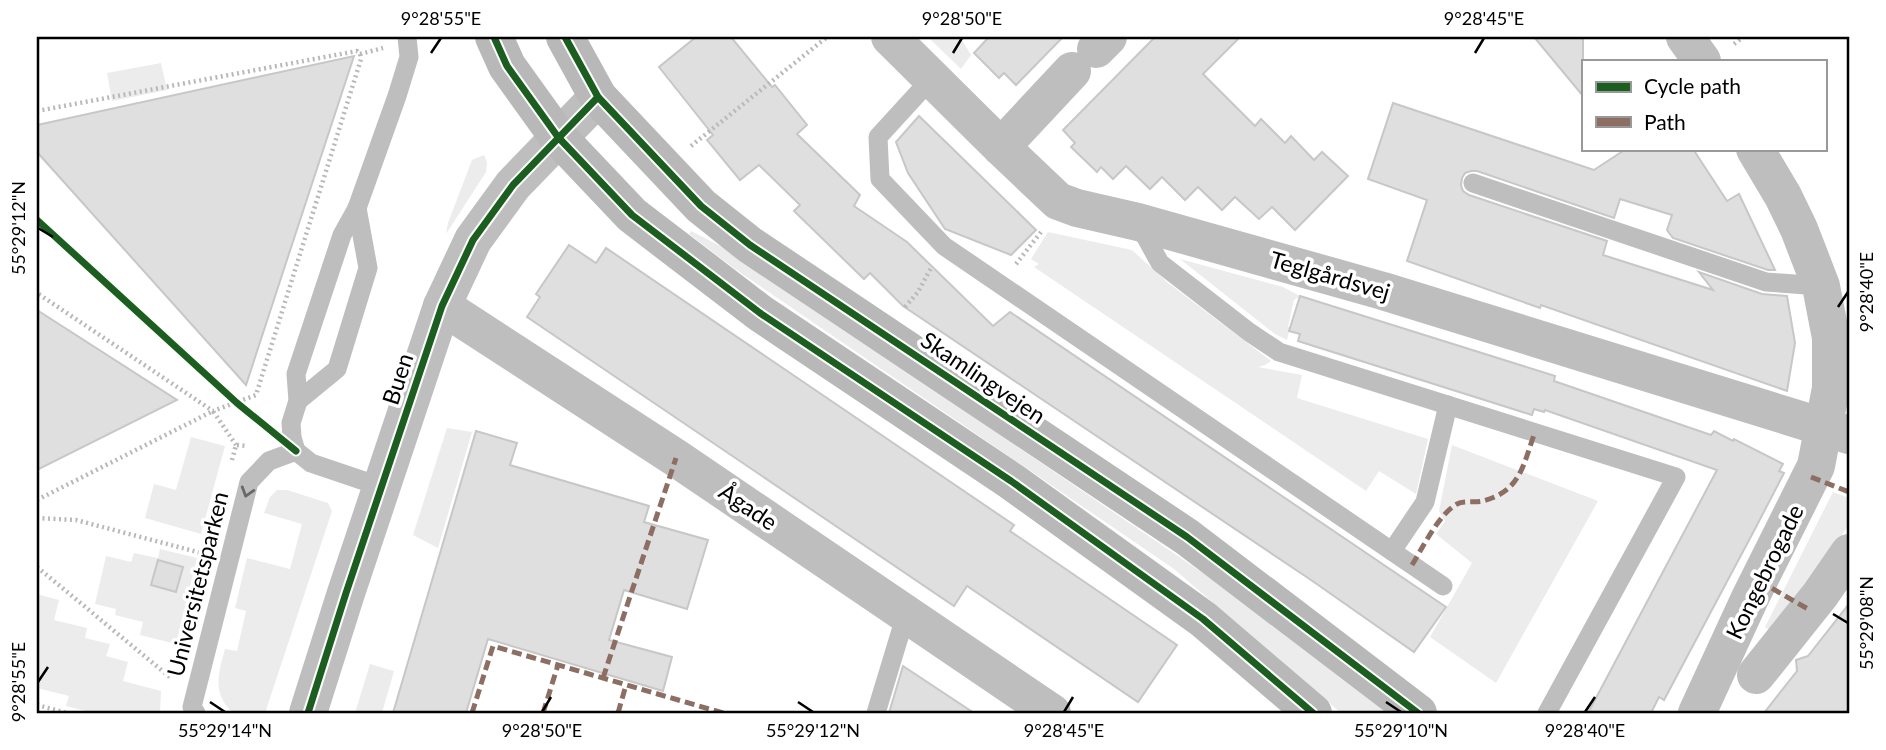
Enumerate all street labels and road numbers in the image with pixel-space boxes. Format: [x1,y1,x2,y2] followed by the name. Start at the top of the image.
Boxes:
[1267,245,1393,306] street label: Teglgårdsvej
[916,325,1051,429] street label: Skamlingvejen
[376,349,418,408] street label: Buen
[714,477,783,536] street label: Ågade
[161,488,234,679] street label: Universitetsparken
[1719,500,1809,643] street label: Kongebrogade

